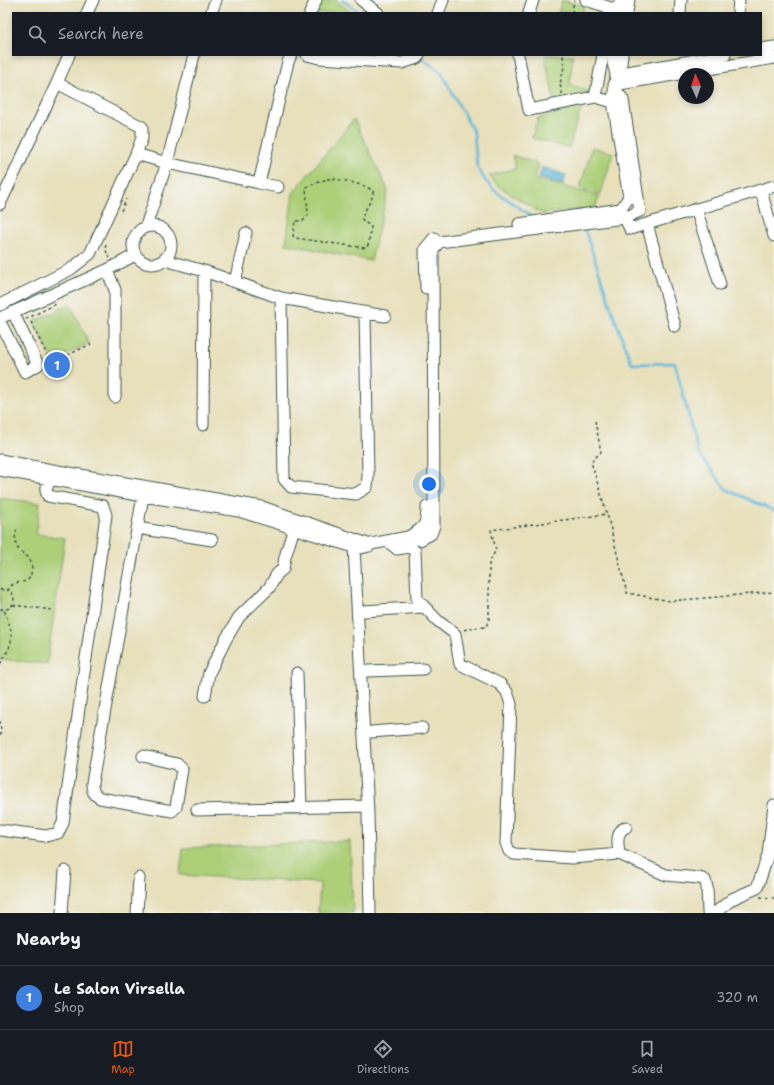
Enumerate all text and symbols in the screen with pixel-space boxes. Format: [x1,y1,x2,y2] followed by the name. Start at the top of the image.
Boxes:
[12,12,762,56] search box
[26,23,48,45] icon: search
[58,24,144,44] text: Search here
[678,68,714,104] north arrow
[44,350,70,380] pin: 1
[419,474,439,494] your location
[16,928,81,950] text: Nearby
[54,979,185,999] text: Le Salon Virsella
[26,989,32,1006] text: 1
[716,989,758,1006] text: 320 m
[54,999,84,1016] text: Shop
[111,1038,135,1077] tab: Map
[357,1038,409,1077] tab: Directions
[632,1038,663,1077] tab: Saved

